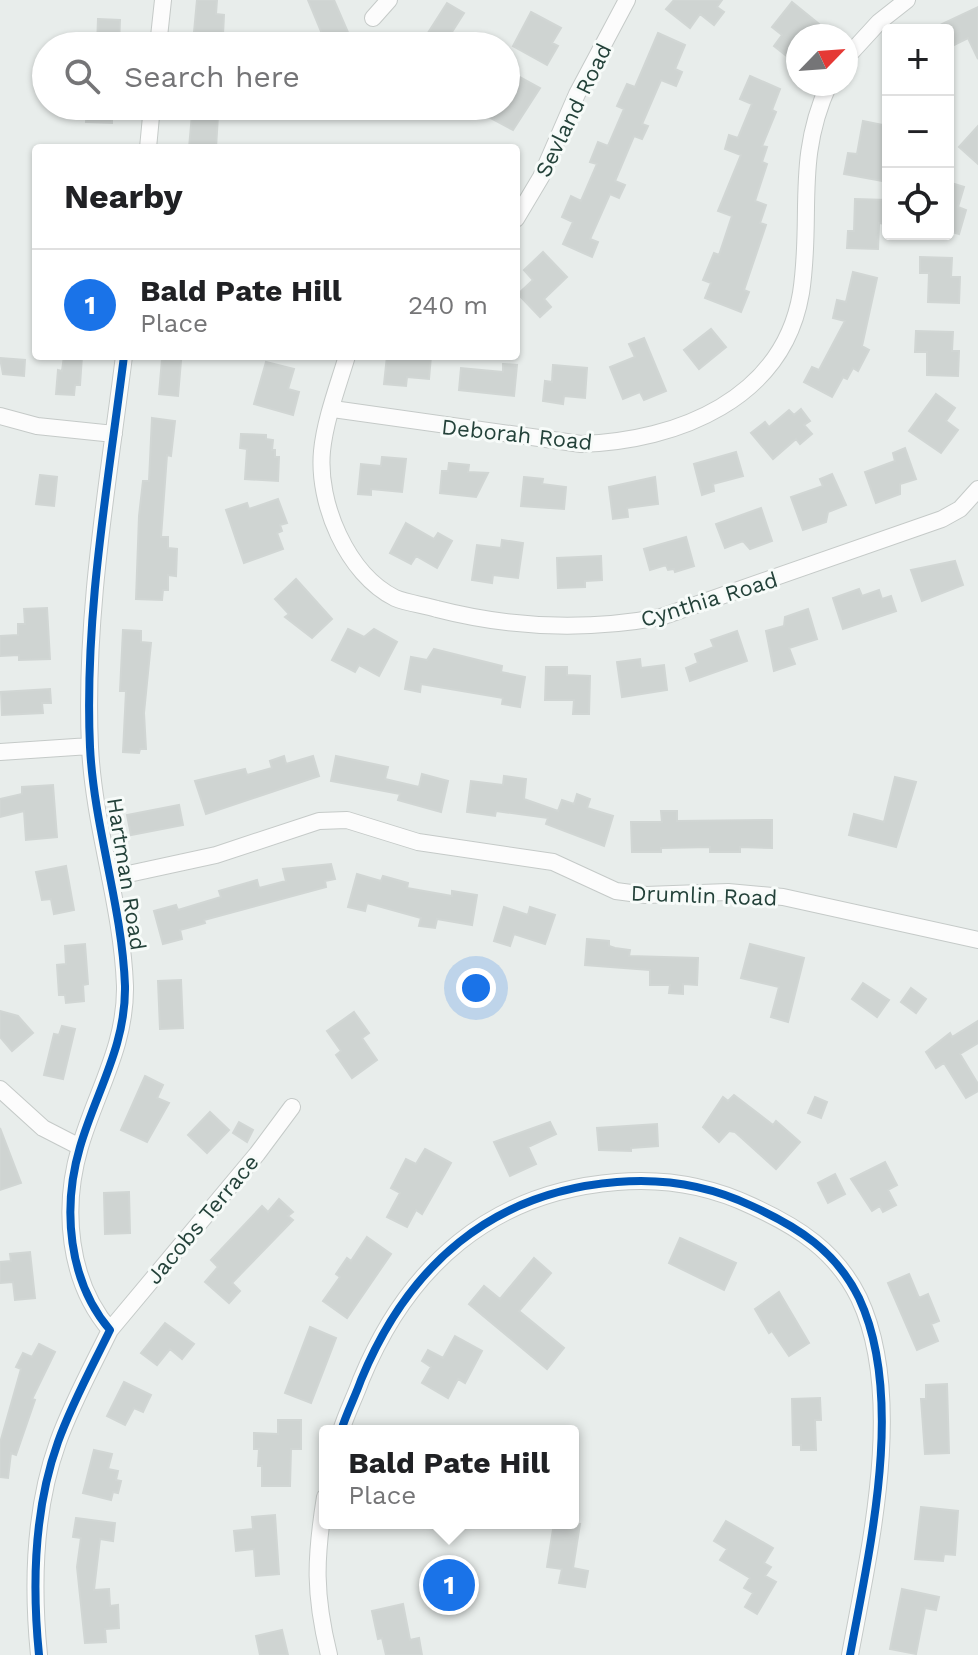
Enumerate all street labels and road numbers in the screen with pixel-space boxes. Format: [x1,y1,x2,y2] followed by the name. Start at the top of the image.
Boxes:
[530,39,617,181] street label: Sevland Road
[440,414,594,455] street label: Deborah Road
[638,567,781,632] street label: Cynthia Road
[102,796,151,952] street label: Hartman Road
[630,880,778,911] street label: Drumlin Road
[141,1150,264,1289] street label: Jacobs Terrace

